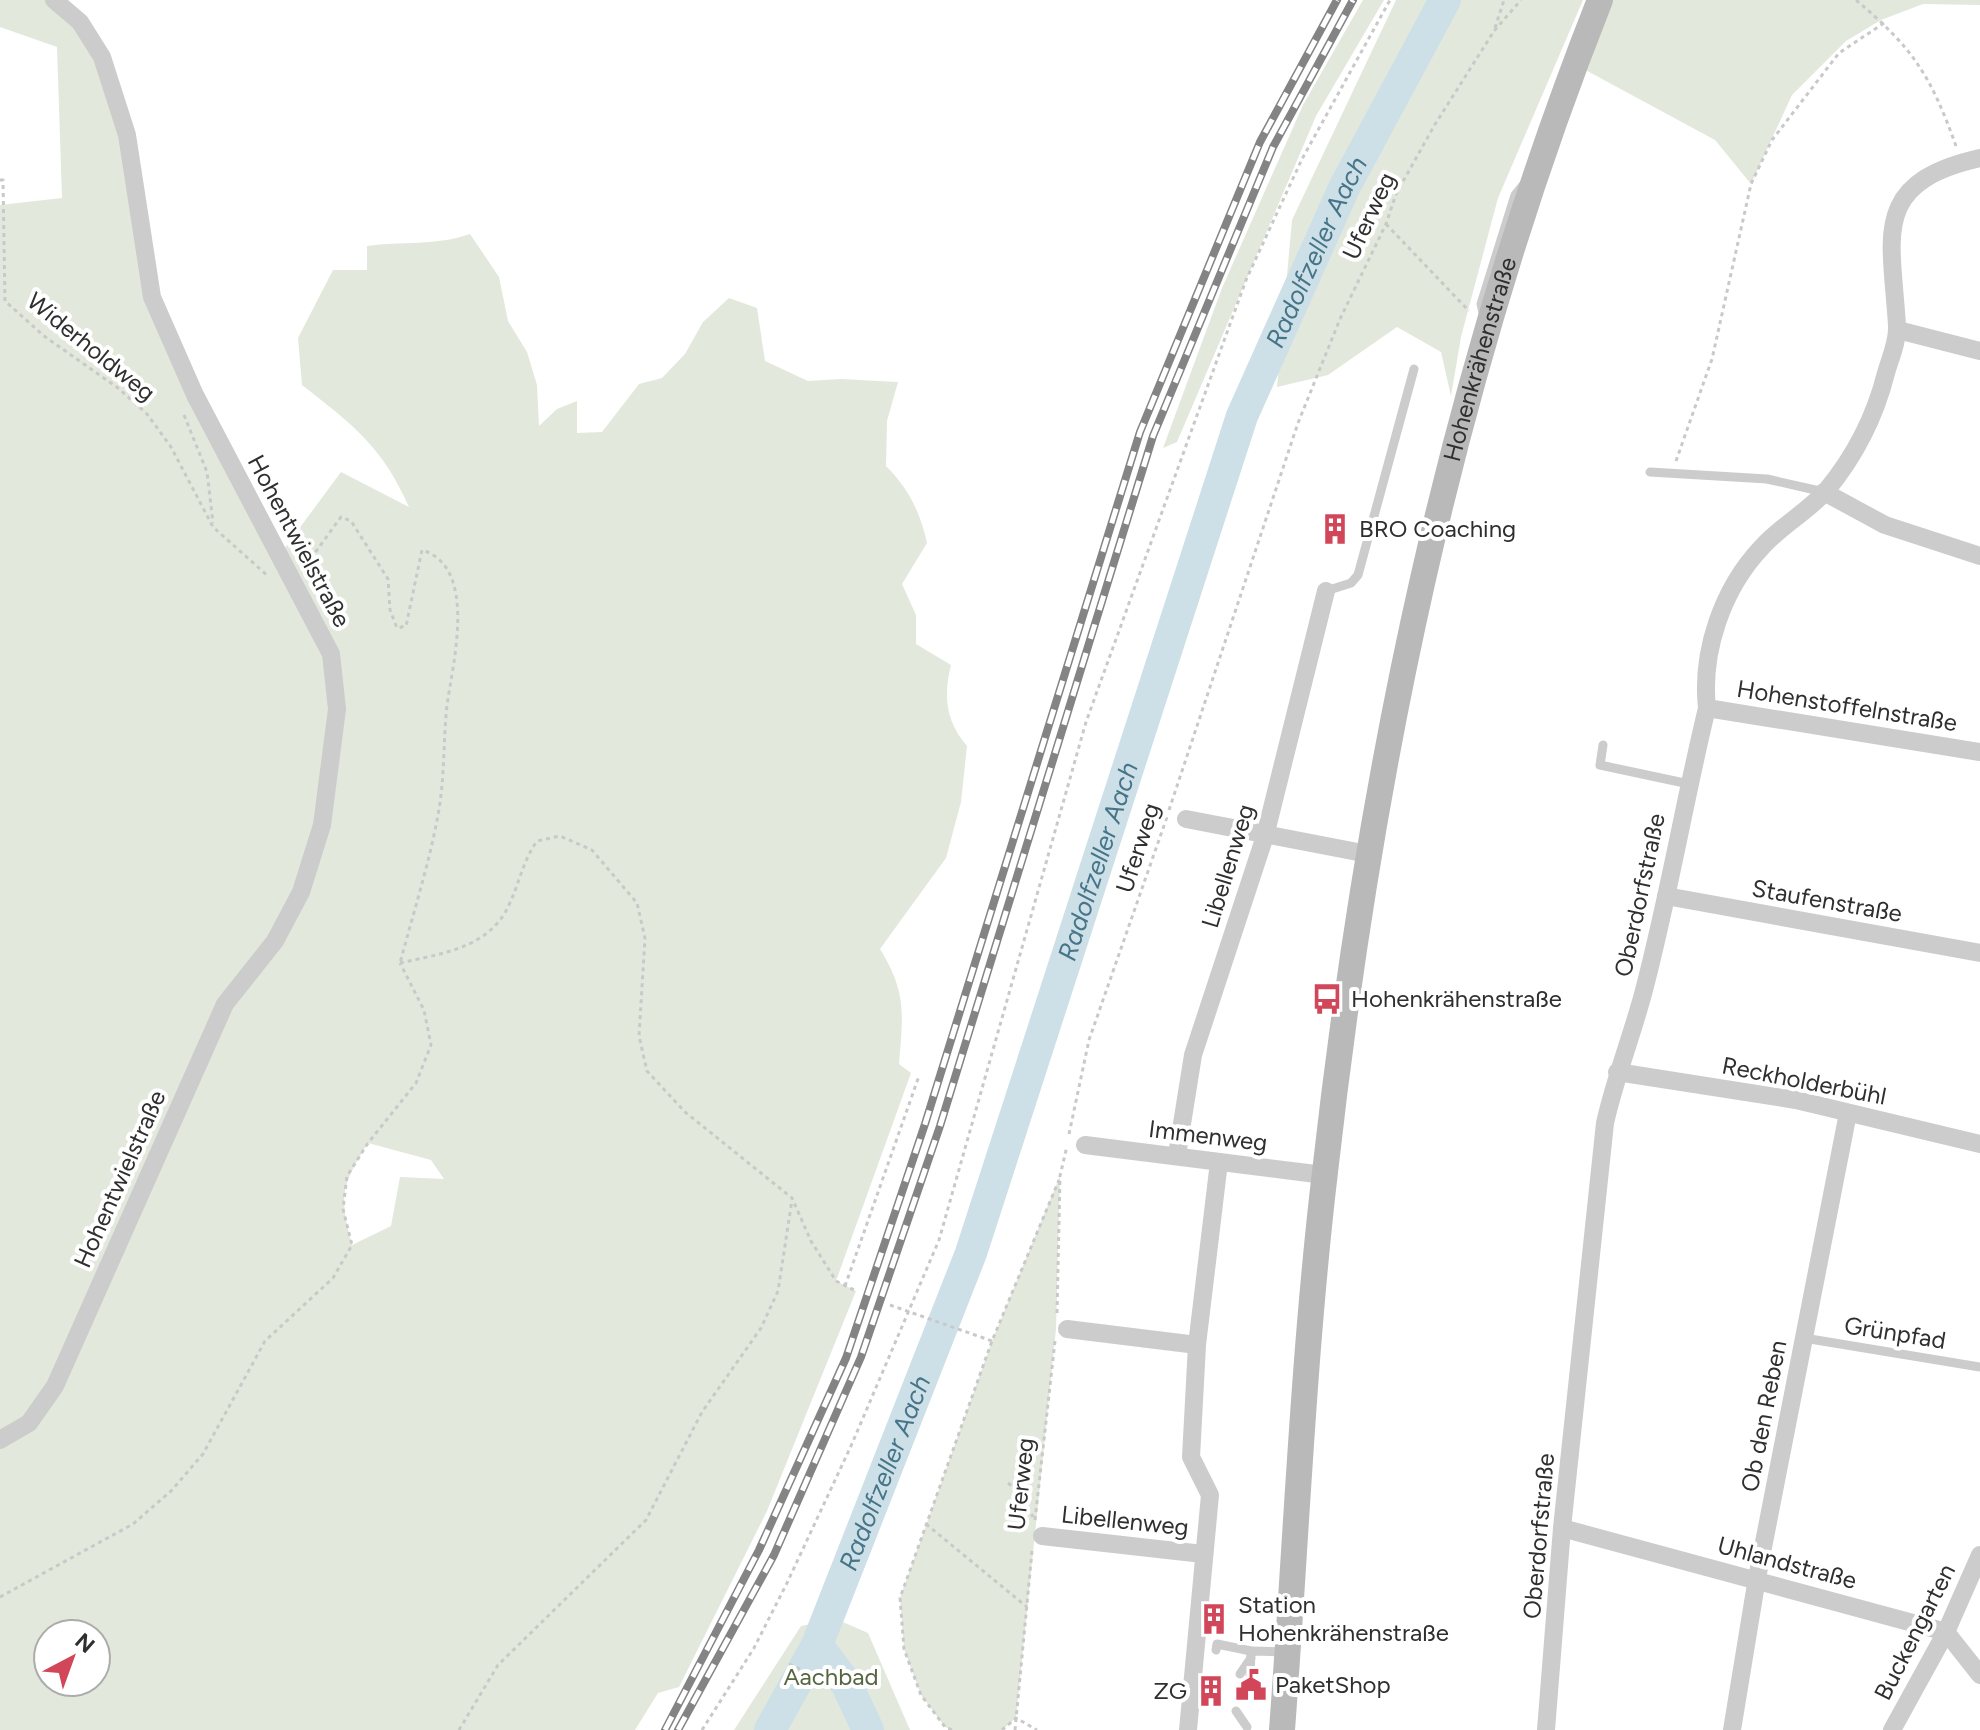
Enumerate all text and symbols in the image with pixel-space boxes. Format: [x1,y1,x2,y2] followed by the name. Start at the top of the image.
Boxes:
[1259,151,1374,353] water label: Radolfzeller Aach
[1336,168,1401,264] street label: Uferweg
[1437,253,1522,464] street label: Hohenkrähenstraße
[21,286,161,407] street label: Widerholdweg
[242,450,357,632] street label: Hohentwielstraße
[1318,512,1352,546] building icon: BRO Coaching
[1359,514,1516,543] place label: BRO Coaching
[1735,674,1959,737] street label: Hohenstoffelnstraße
[1051,758,1145,965] water label: Radolfzeller Aach
[1109,799,1166,896] street label: Uferweg
[1195,800,1260,931] street label: Libellenweg
[1608,811,1671,979] street label: Oberdorfstraße
[1750,873,1904,928] street label: Staufenstraße
[1310,982,1344,1016] bus stop icon: Hohenkrähenstraße
[1351,984,1562,1013] place label: Hohenkrähenstraße
[1719,1050,1889,1111] street label: Reckholderbühl
[67,1086,172,1272] street label: Hohentwielstraße
[1147,1114,1269,1157] street label: Immenweg
[1842,1310,1948,1355] street label: Grünpfad
[1735,1338,1792,1494] street label: Ob den Reben
[832,1371,937,1575] water label: Radolfzeller Aach
[1001,1436,1040,1532] street label: Uferweg
[1517,1452,1560,1620] street label: Oberdorfstraße
[1060,1499,1190,1542] street label: Libellenweg
[1715,1530,1860,1595] street label: Uhlandstraße
[1868,1559,1961,1705] street label: Buckengarten
[1238,1590,1449,1647] place label: Station Hohenkrähenstraße
[1197,1602,1231,1636] building icon: Station Hohenkrähenstraße
[32,1618,112,1698] north arrow
[70,1628,100,1659] text: N
[783,1662,879,1691] park label: Aachbad
[1234,1668,1268,1702] public building icon: PaketShop
[1275,1670,1391,1699] place label: PaketShop
[1194,1674,1228,1708] building icon: ZG
[1153,1676,1187,1705] place label: ZG

